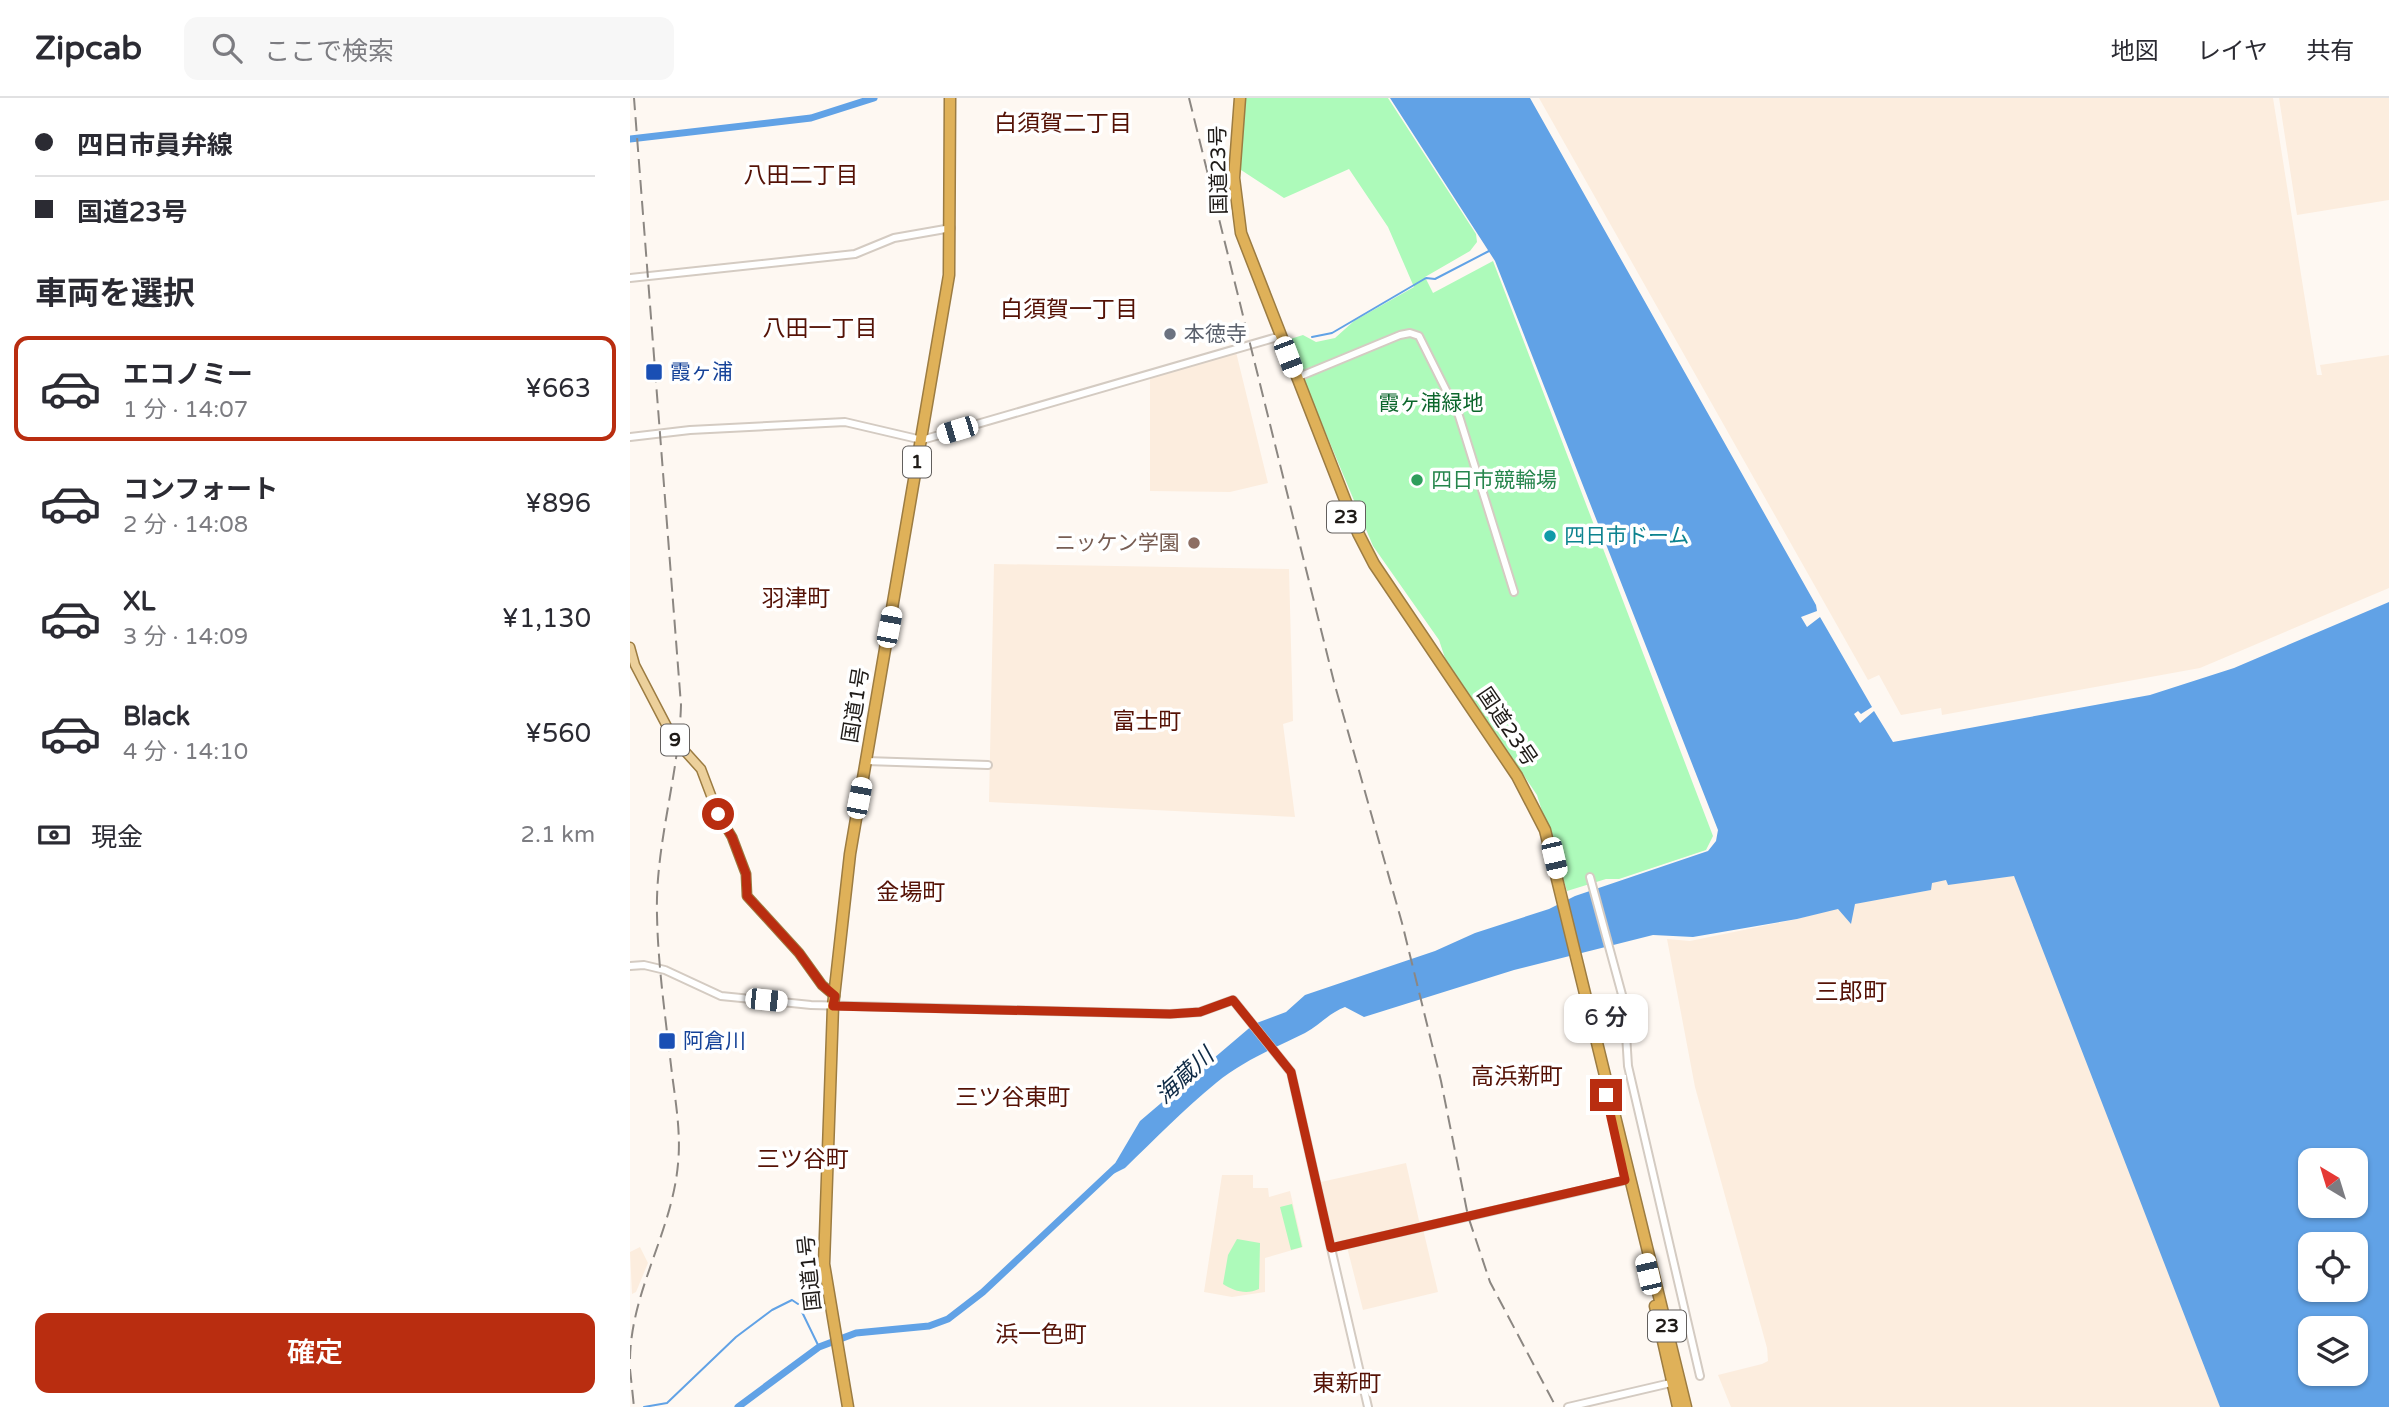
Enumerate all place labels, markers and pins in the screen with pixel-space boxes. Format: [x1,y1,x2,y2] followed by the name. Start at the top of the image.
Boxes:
[1184,322,1247,347] place label: 本徳寺
[1162,326,1178,342] marker: 本徳寺
[670,360,733,385] place label: 霞ヶ浦
[644,362,664,382] marker: 霞ヶ浦
[1431,468,1557,493] place label: 四日市競輪場
[1409,472,1425,488] marker: 四日市競輪場
[1564,524,1689,549] place label: 四日市ドーム
[1542,528,1558,544] marker: 四日市ドーム
[1055,531,1180,556] place label: ニッケン学園
[1186,535,1202,551] marker: ニッケン学園
[683,1029,746,1054] place label: 阿倉川
[657,1031,677,1051] marker: 阿倉川

